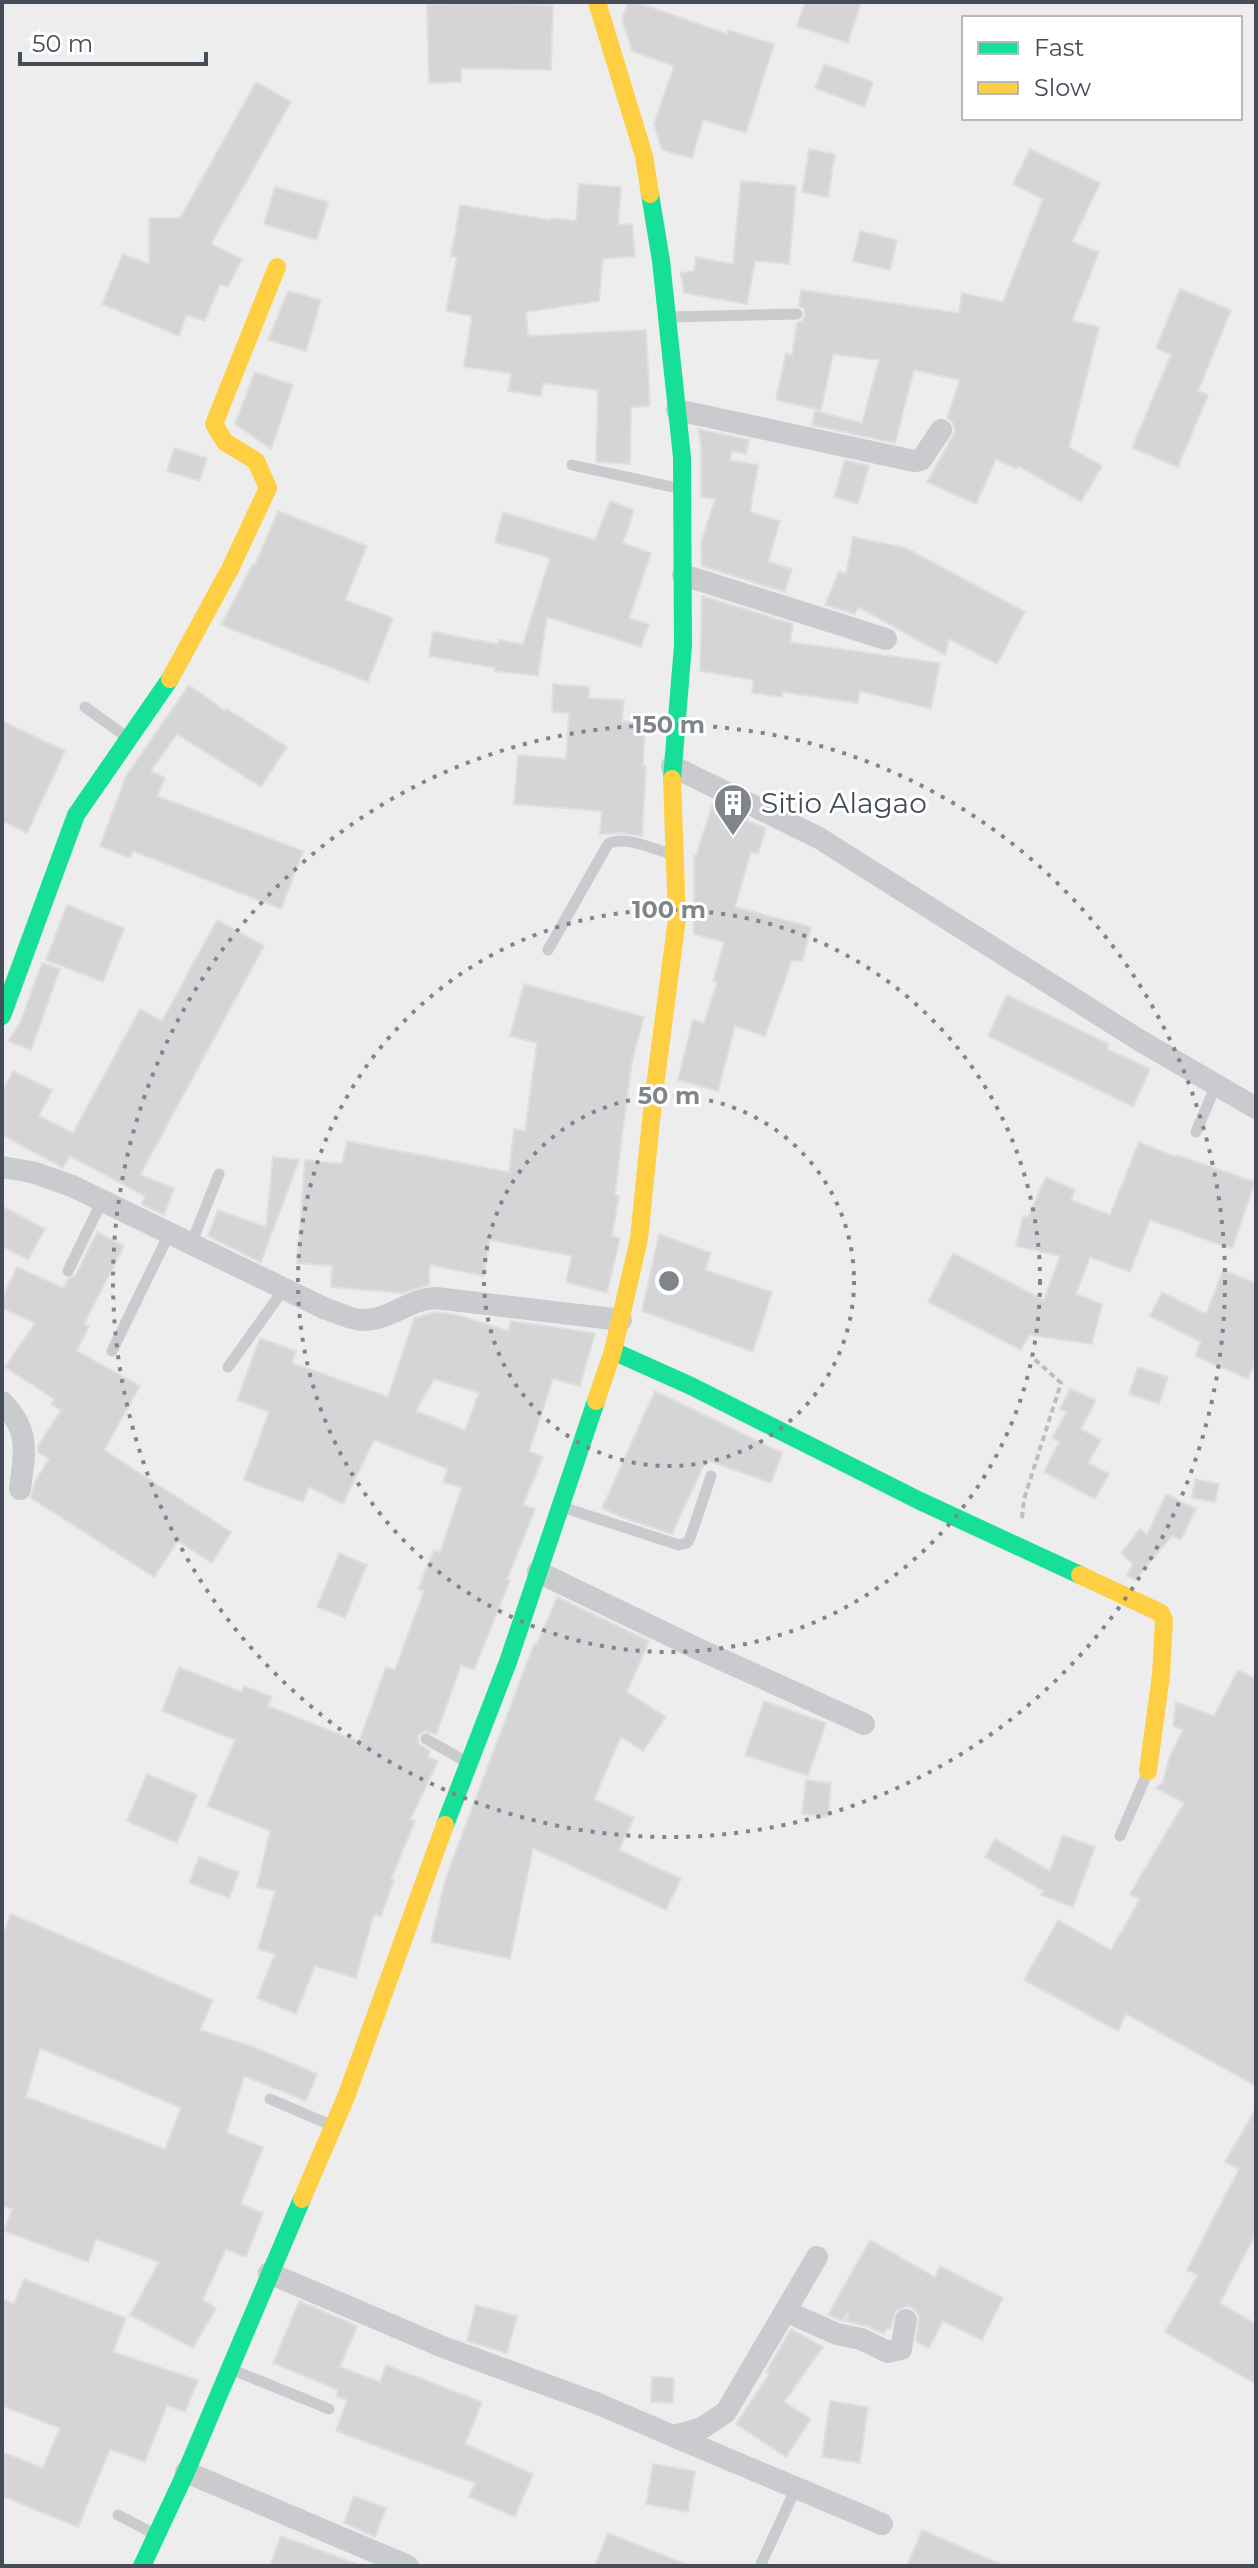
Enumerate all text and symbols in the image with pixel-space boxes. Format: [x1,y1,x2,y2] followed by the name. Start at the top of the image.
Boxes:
[20,16,206,66] scale bar
[962,16,1242,120] legend
[32,29,93,58] text: 50 m
[1034,33,1085,62] text: Fast
[1034,73,1091,102] text: Slow
[633,710,705,739] text: 150 m
[712,782,754,837] building icon: Sitio Alagao
[761,786,927,820] place label: Sitio Alagao
[632,895,706,924] text: 100 m
[638,1081,700,1110] text: 50 m
[655,1267,683,1295] centre of rings

